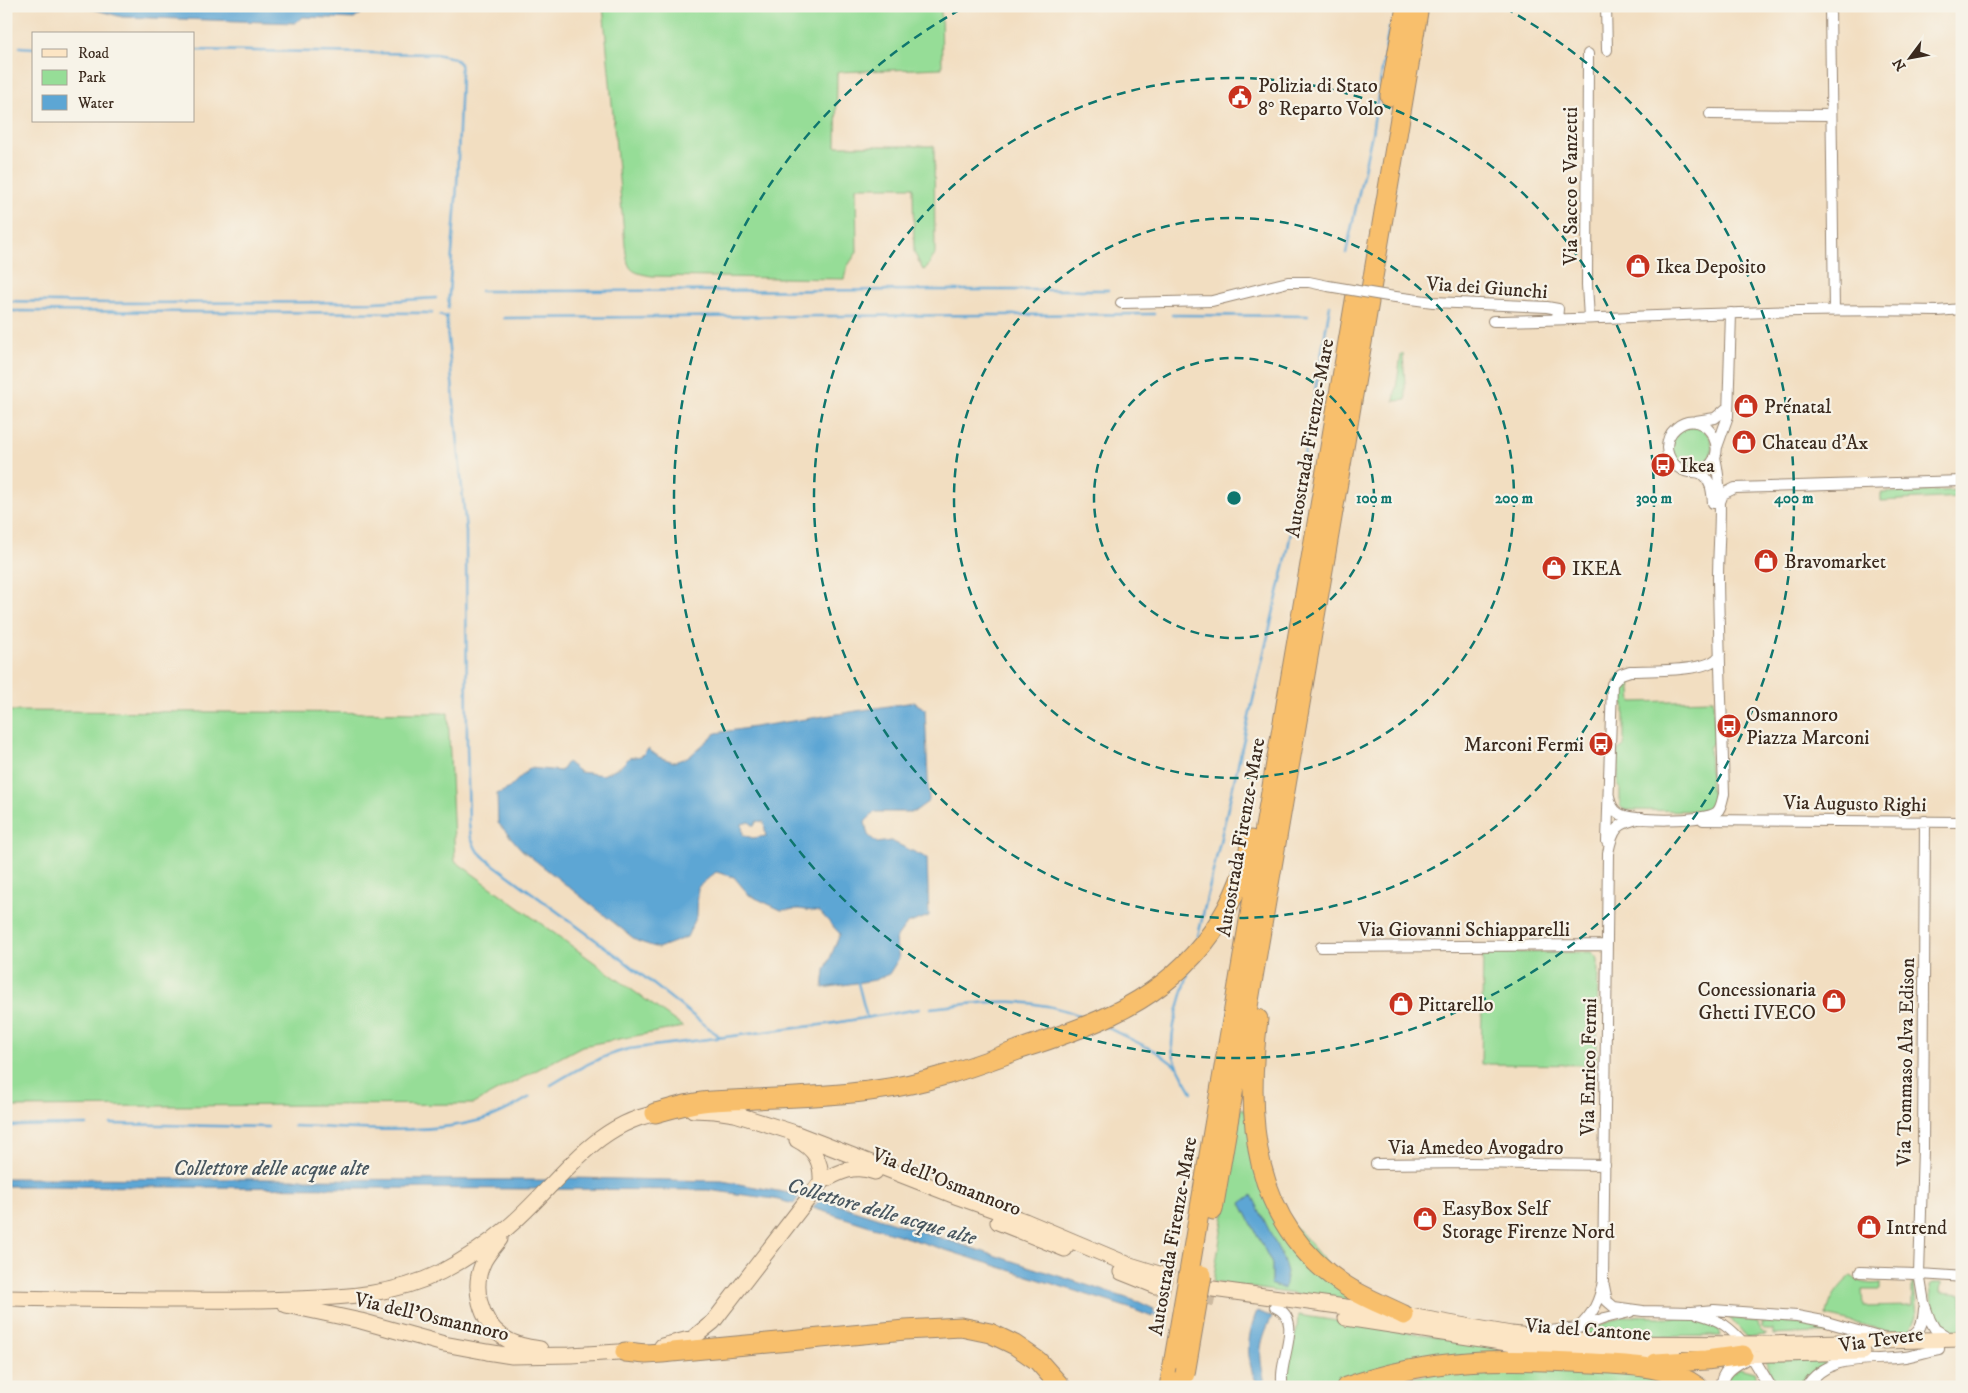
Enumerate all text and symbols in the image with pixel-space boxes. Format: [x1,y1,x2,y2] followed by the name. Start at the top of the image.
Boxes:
[32,32,195,122] legend
[1886,32,1936,82] north arrow
[78,44,110,63] text: Road
[1889,54,1911,74] text: N
[78,68,107,87] text: Park
[1258,74,1383,122] place label: Polizia di Stato 8° Reparto Volo
[1227,84,1253,110] public building icon: Polizia di Stato 8° Reparto Volo
[77,94,114,113] text: Water
[1559,107,1584,266] street label: Via Sacco e Vanzetti
[1625,253,1651,279] shop icon: Ikea Deposito
[1656,255,1766,280] place label: Ikea Deposito
[1424,272,1548,305] street label: Via dei Giunchi
[1281,337,1340,540] street label: Autostrada Firenze-Mare
[1733,393,1759,419] shop icon: Prénatal
[1764,395,1831,420] place label: Prénatal
[1731,429,1757,455] shop icon: Chateau d'Ax
[1762,431,1869,456] place label: Chateau d'Ax
[1650,452,1676,478] bus stop icon: Ikea
[1680,454,1715,479] place label: Ikea
[1225,489,1243,507] centre of rings
[1356,489,1393,508] text: 100 m
[1495,489,1534,508] text: 200 m
[1636,489,1673,508] text: 300 m
[1773,489,1814,508] text: 400 m
[1753,548,1779,574] shop icon: Bravomarket
[1784,550,1886,575] place label: Bravomarket
[1541,555,1567,581] shop icon: IKEA
[1572,557,1621,582] place label: IKEA
[1746,703,1870,751] place label: Osmannoro Piazza Marconi
[1716,713,1742,739] bus stop icon: Osmannoro Piazza Marconi
[1588,731,1614,757] bus stop icon: Marconi Fermi
[1464,733,1584,758] place label: Marconi Fermi
[1212,736,1271,939] street label: Autostrada Firenze-Mare
[1782,791,1927,818] street label: Via Augusto Righi
[1357,918,1570,943] street label: Via Giovanni Schiapparelli
[1892,957,1921,1168] street label: Via Tommaso Alva Edison
[1697,978,1816,1026] place label: Concessionaria Ghetti IVECO
[1821,988,1847,1014] shop icon: Concessionaria Ghetti IVECO
[1388,991,1414,1017] shop icon: Pittarello
[1418,993,1493,1018] place label: Pittarello
[1576,998,1603,1137] street label: Via Enrico Fermi
[1144,1135,1203,1338] street label: Autostrada Firenze-Mare
[1388,1136,1563,1161] street label: Via Amedeo Avogadro
[867,1142,1025,1222] street label: Via dell'Osmannoro
[173,1156,370,1183] water label: Collettore delle acque alte
[784,1173,980,1253] water label: Collettore delle acque alte
[1442,1197,1615,1245] place label: EasyBox Self Storage Firenze Nord
[1412,1206,1438,1232] shop icon: EasyBox Self Storage Firenze Nord
[1856,1214,1882,1240] shop icon: Intrend
[1886,1216,1947,1241] place label: Intrend
[351,1287,511,1347] street label: Via dell'Osmannoro
[1523,1314,1652,1347] street label: Via del Cantone
[1837,1322,1925,1359] street label: Via Tevere

